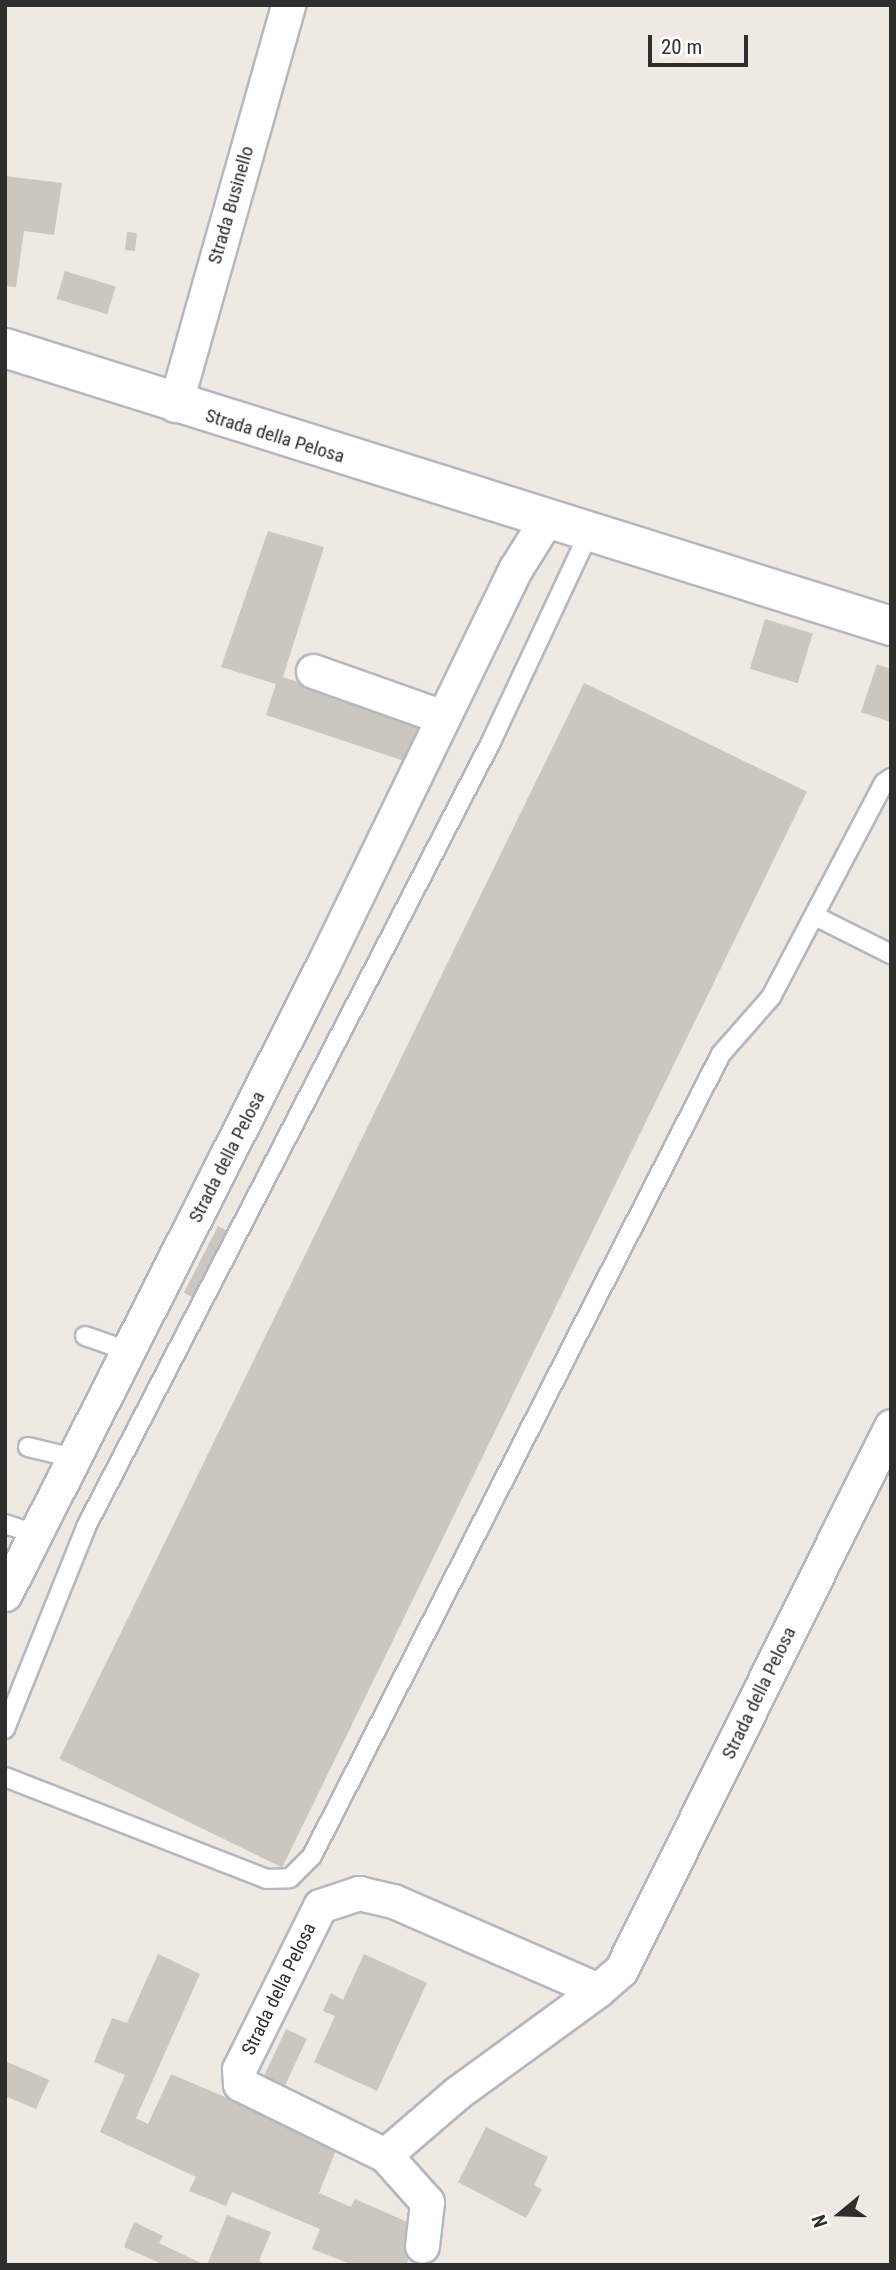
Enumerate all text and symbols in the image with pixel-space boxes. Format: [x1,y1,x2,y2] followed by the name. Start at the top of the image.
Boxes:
[651,21,751,65] scale bar
[661,35,702,59] text: 20 m
[203,143,259,267] street label: Strada Businello
[203,404,347,468] street label: Strada della Pelosa
[184,1088,270,1226] street label: Strada della Pelosa
[717,1623,801,1763] street label: Strada della Pelosa
[237,1919,321,2059] street label: Strada della Pelosa
[805,2179,875,2249] north arrow
[807,2212,832,2230] text: N

